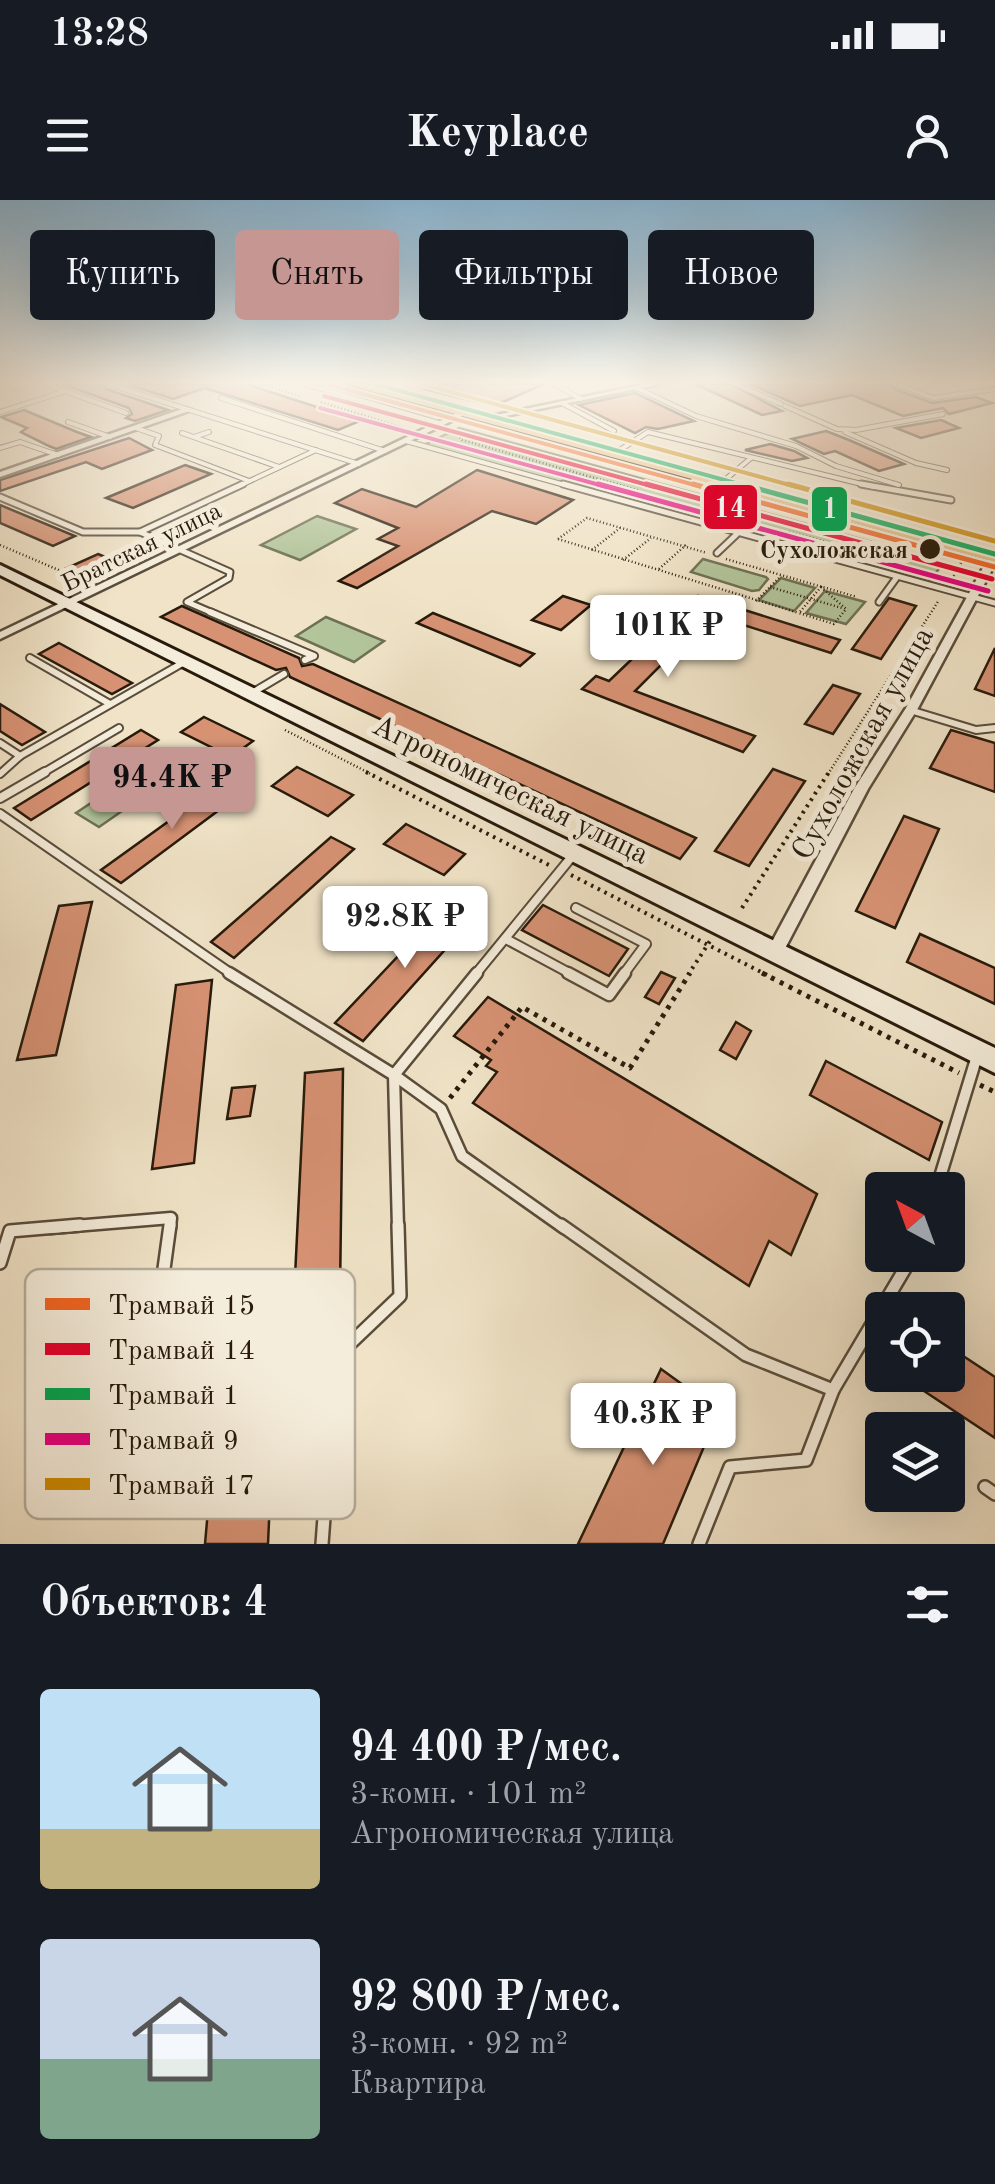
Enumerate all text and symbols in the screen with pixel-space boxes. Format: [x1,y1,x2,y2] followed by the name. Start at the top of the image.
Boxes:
[50,16,149,54] text: 13:28
[40,108,95,163] icon: menu
[900,108,955,163] icon: person
[406,112,589,157] text: Keyplace
[30,230,215,320] chip: Купить
[235,230,399,320] chip: Снять
[419,230,628,320] chip: Фильтры
[648,230,814,320] chip: Новое
[702,483,759,531] line badge: 14
[810,485,849,533] line badge: 1
[714,496,746,524] text: 14
[822,497,838,525] text: 1
[58,499,226,598] street label: Братская улица
[917,536,943,562] marker: Сухоложская
[760,539,908,564] place label: Сухоложская
[587,595,749,680] pin: 101K ₽
[612,611,724,643] text: 101K ₽
[787,622,940,865] street label: Сухоложская улица
[367,711,653,871] street label: Агрономическая улица
[80,747,264,832] pin: 94.4K ₽
[112,763,232,795] text: 94.4K ₽
[313,886,497,971] pin: 92.8K ₽
[345,902,465,934] text: 92.8K ₽
[865,1172,965,1272] north arrow
[865,1172,965,1512] map controls
[25,1269,355,1519] legend
[865,1292,965,1392] button: locate
[108,1293,255,1321] text: Трамвай 15
[108,1338,255,1366] text: Трамвай 14
[108,1383,239,1411] text: Трамвай 1
[561,1383,745,1468] pin: 40.3K ₽
[593,1399,713,1431] text: 40.3K ₽
[865,1412,965,1512] button: layers
[108,1428,239,1456] text: Трамвай 9
[108,1473,255,1501] text: Трамвай 17
[900,1577,955,1632] icon: filters
[40,1583,268,1625] text: Объектов: 4
[350,1728,622,1770] text: 94 400 ₽/мес.
[120,1729,240,1849] icon: home
[350,1779,586,1811] text: 3-комн. · 101 m²
[350,1819,674,1851] text: Агрономическая улица
[350,1978,622,2020] text: 92 800 ₽/мес.
[120,1979,240,2099] icon: home
[350,2029,568,2061] text: 3-комн. · 92 m²
[350,2069,486,2101] text: Квартира

